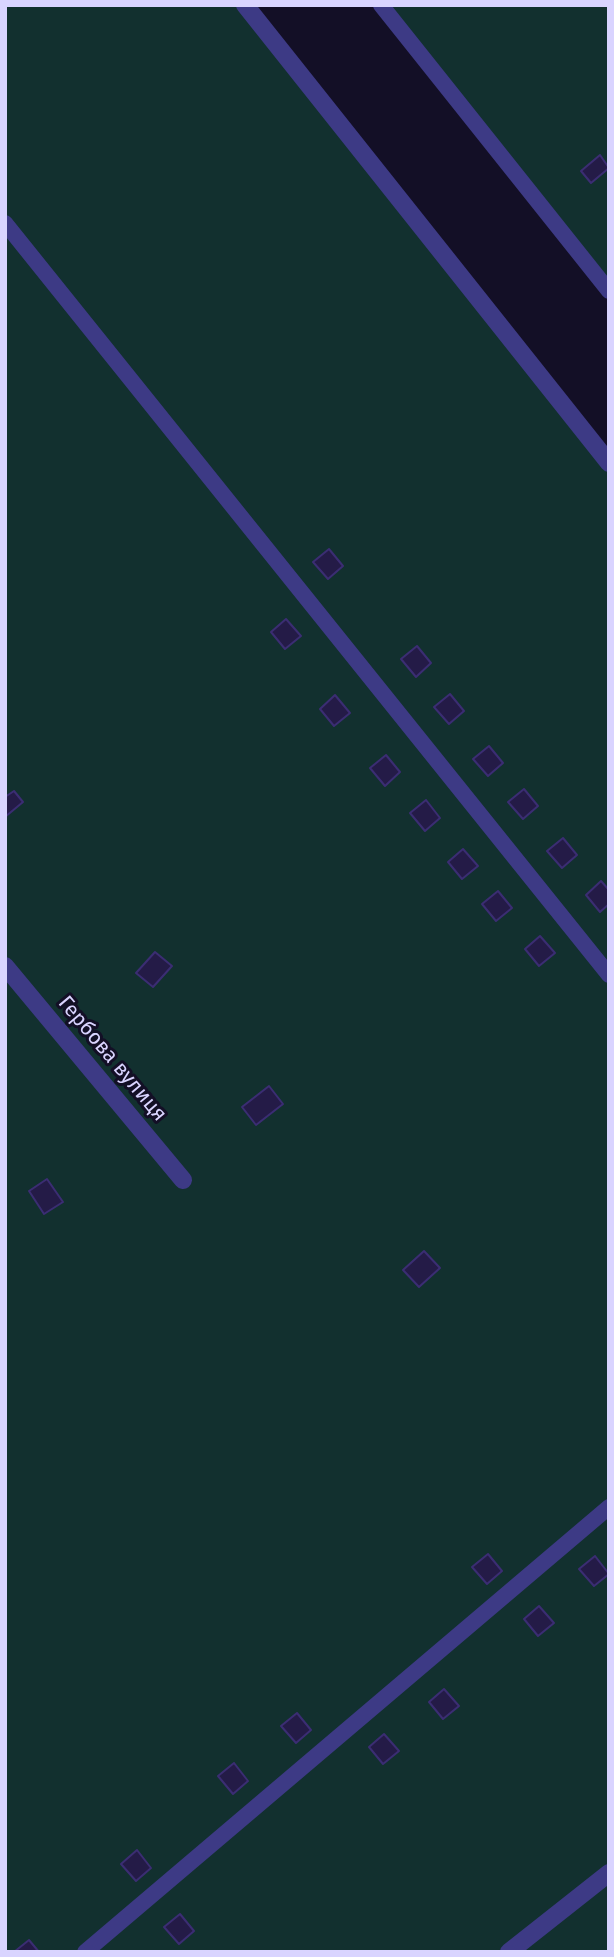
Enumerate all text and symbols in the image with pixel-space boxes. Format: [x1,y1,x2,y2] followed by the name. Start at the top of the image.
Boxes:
[52,991,172,1127] street label: Гербова вулиця

